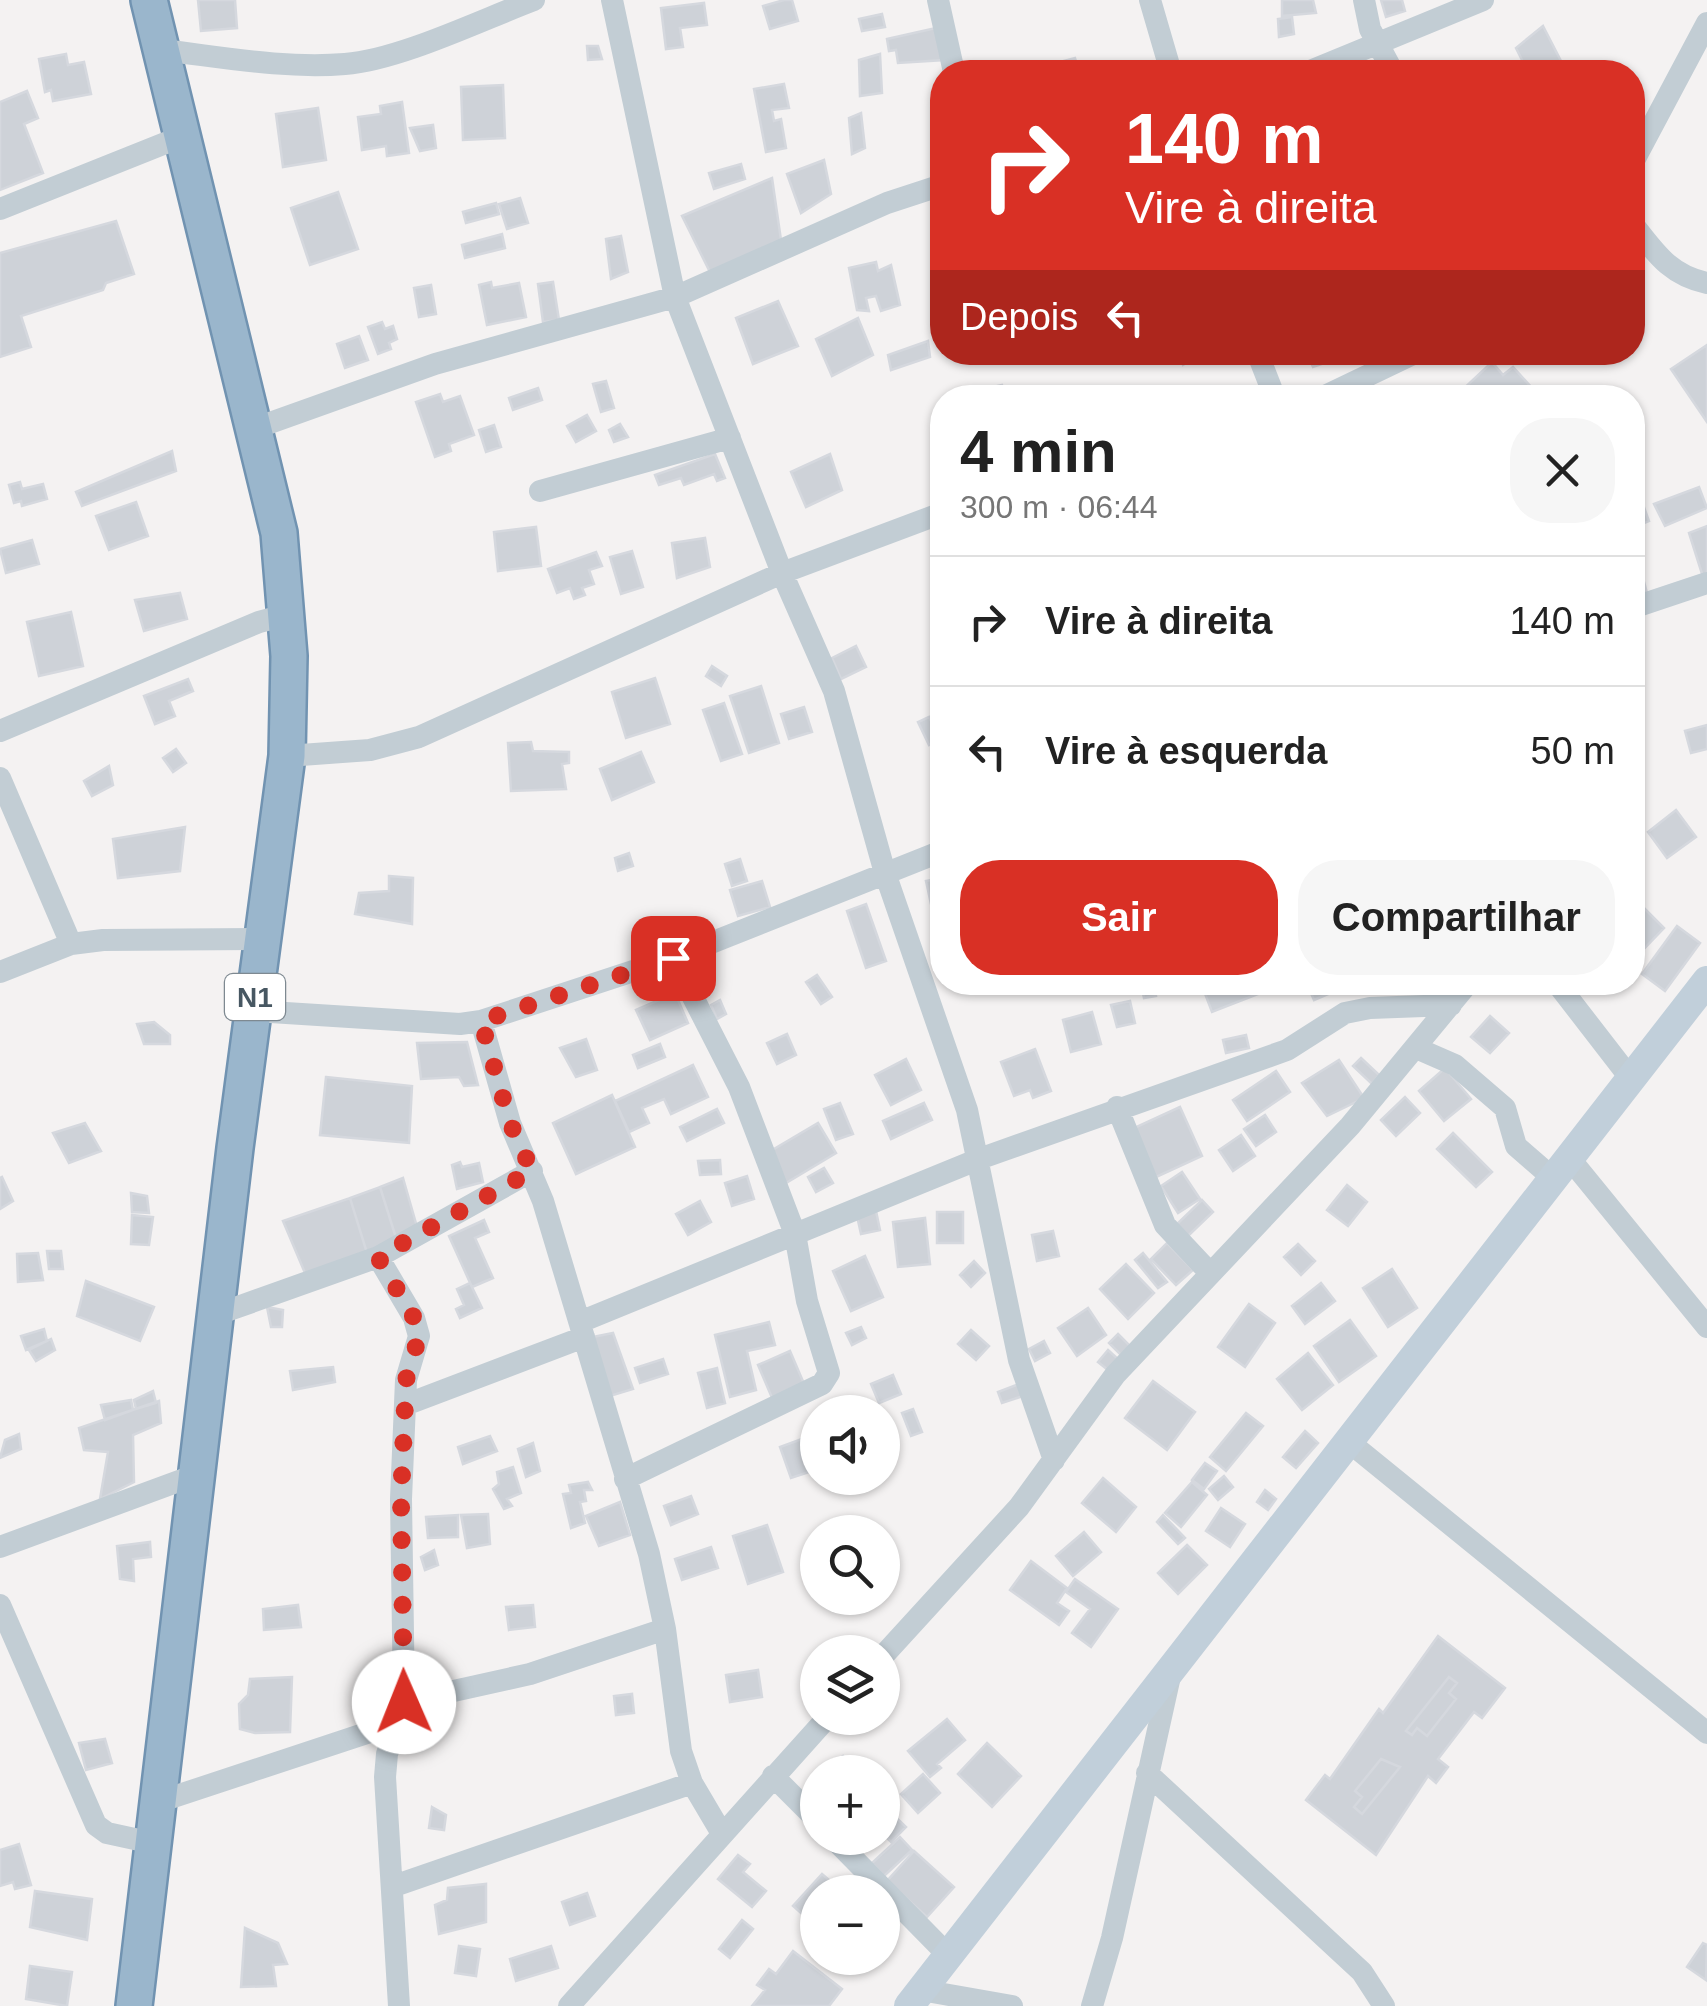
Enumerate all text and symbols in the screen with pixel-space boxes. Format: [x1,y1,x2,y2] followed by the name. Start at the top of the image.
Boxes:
[960,100,1090,230] icon: right
[1125,100,1323,178] text: 140 m
[1125,182,1377,233] text: Vire à direita
[1098,290,1153,345] icon: left
[960,296,1078,338] text: Depois
[960,418,1117,485] text: 4 min
[1510,418,1615,523] button: close
[960,489,1157,525] text: 300 m · 06:44
[960,594,1015,649] icon: right
[1045,600,1272,642] text: Vire à direita
[1509,600,1615,642] text: 140 m
[960,724,1015,779] icon: left
[1045,730,1327,772] text: Vire à esquerda
[1531,730,1615,772] text: 50 m
[960,860,1278,975] button: Sair
[1298,860,1615,975] button: Compartilhar
[631,916,716,1001] pin
[646,931,701,986] icon: arrive
[225,974,285,1020] road number: N1
[800,1395,900,1975] map controls
[800,1395,900,1495] button: sound
[800,1515,900,1615] button: search
[800,1635,900,1735] button: layers
[352,1650,456,1754] position arrow
[800,1755,900,1855] button: +
[800,1875,900,1975] button: −

